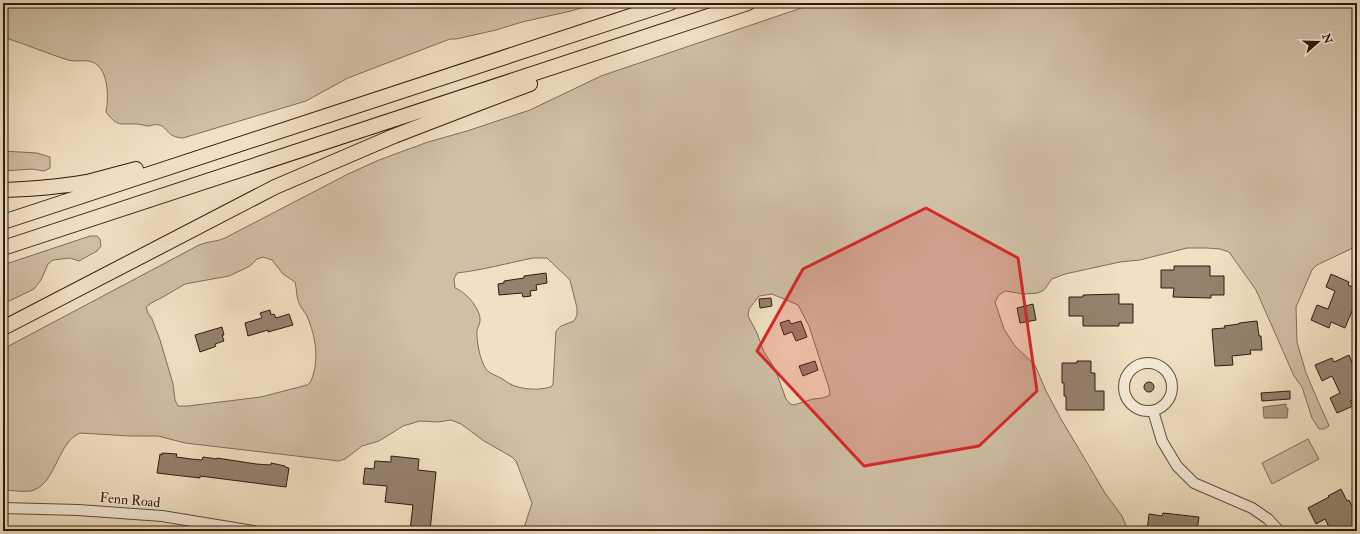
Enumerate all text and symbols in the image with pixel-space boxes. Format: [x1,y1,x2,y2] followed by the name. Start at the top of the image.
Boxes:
[1298,22,1338,62] north arrow
[1319,31,1335,47] text: N
[99,489,161,511] street label: Fenn Road

